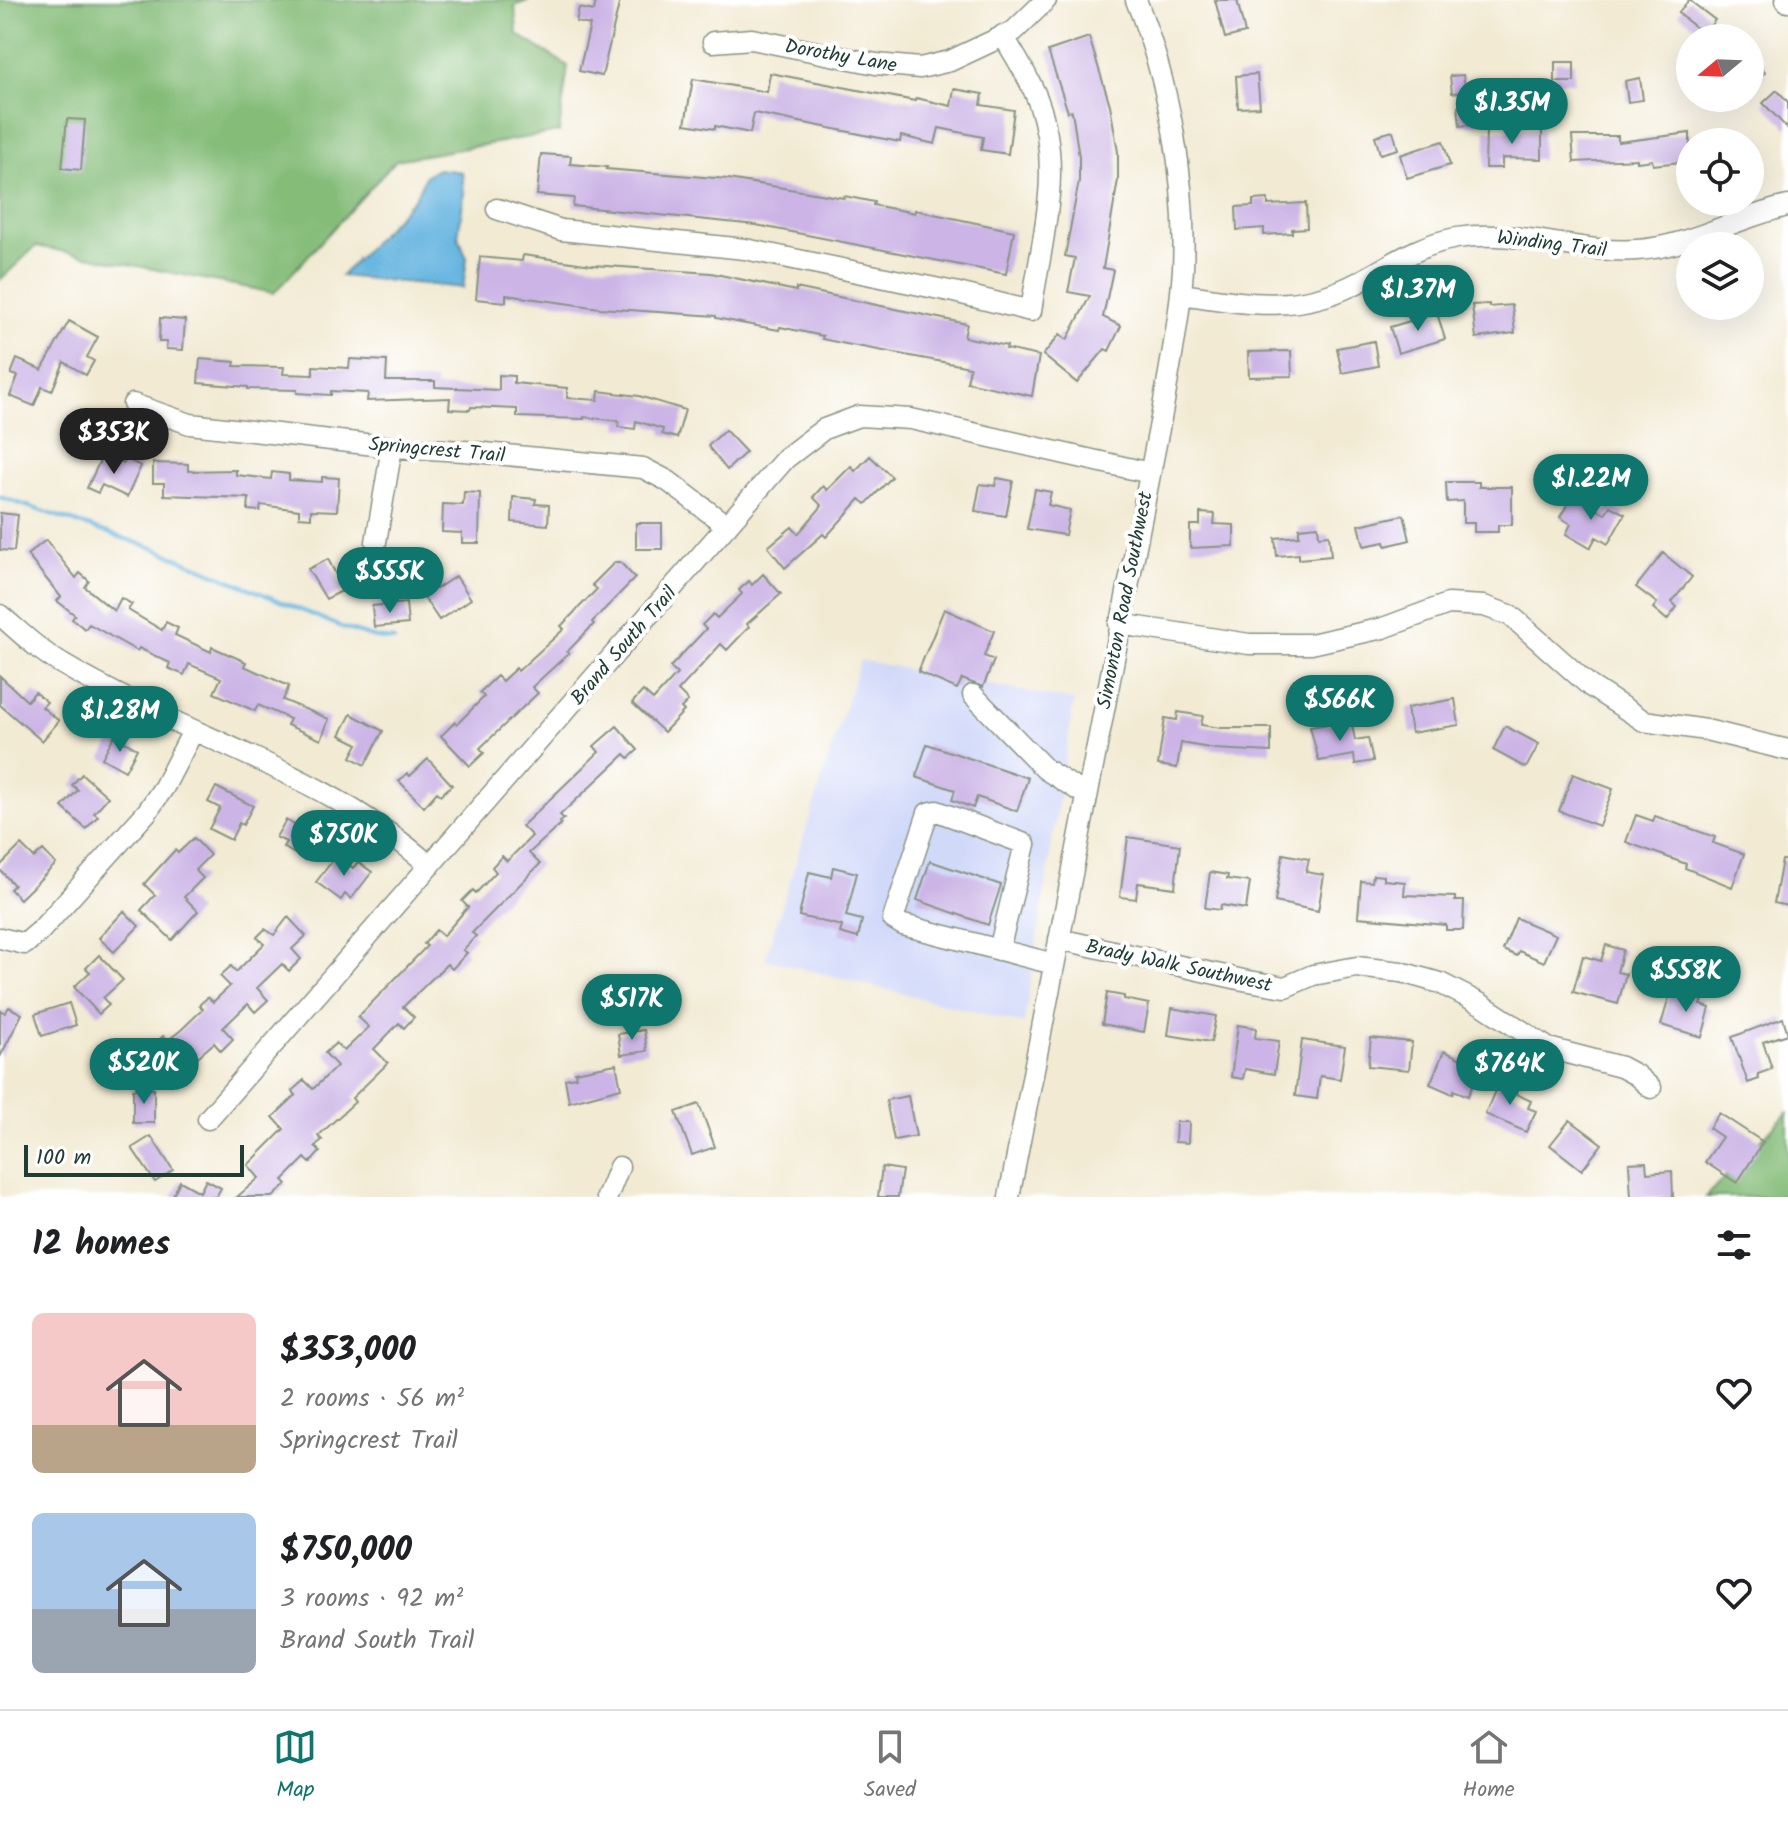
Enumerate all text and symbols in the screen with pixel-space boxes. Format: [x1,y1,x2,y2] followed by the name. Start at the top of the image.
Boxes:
[1676,24,1764,112] north arrow
[1676,24,1764,320] map controls
[782,31,899,83] street label: Dorothy Lane
[1447,78,1577,146] pin: $1.35M
[1474,83,1550,125] text: $1.35M
[1676,128,1764,216] button: locate
[1495,222,1609,268] street label: Winding Trail
[1676,232,1764,320] button: layers
[1353,265,1483,333] pin: $1.37M
[1380,270,1456,312] text: $1.37M
[58,408,170,476] pin: $353K
[78,413,150,455] text: $353K
[367,429,506,473] street label: Springcrest Trail
[1526,454,1656,522] pin: $1.22M
[1551,459,1631,501] text: $1.22M
[1089,489,1163,712] street label: Simonton Road Southwest
[334,547,446,615] pin: $555K
[355,552,425,594] text: $555K
[563,579,686,713] street label: Brand South Trail
[1284,675,1396,743] pin: $566K
[1304,680,1376,722] text: $566K
[55,686,185,754] pin: $1.28M
[80,691,160,733] text: $1.28M
[288,810,400,878] pin: $750K
[309,815,379,857] text: $750K
[1082,932,1275,1002] street label: Brady Walk Southwest
[1630,946,1742,1014] pin: $558K
[1650,951,1722,993] text: $558K
[576,974,688,1042] pin: $517K
[600,979,664,1021] text: $517K
[88,1038,200,1106] pin: $520K
[1454,1039,1566,1107] pin: $764K
[108,1043,180,1085] text: $520K
[1474,1044,1546,1086] text: $764K
[24,1141,244,1177] scale bar
[36,1141,91,1176] text: 100 m
[32,1218,170,1272] text: 12 homes
[1712,1223,1756,1267] icon: filters
[280,1324,416,1378] text: $353,000
[96,1345,192,1441] icon: home
[1712,1371,1756,1415] icon: heart
[280,1378,464,1420] text: 2 rooms · 56 m²
[280,1420,458,1462] text: Springcrest Trail
[280,1524,412,1578] text: $750,000
[96,1545,192,1641] icon: home
[1712,1571,1756,1615] icon: heart
[280,1578,463,1620] text: 3 rooms · 92 m²
[280,1620,474,1662] text: Brand South Trail
[273,1725,317,1808] tab: Map
[864,1725,916,1808] tab: Saved
[1463,1725,1515,1808] tab: Home

